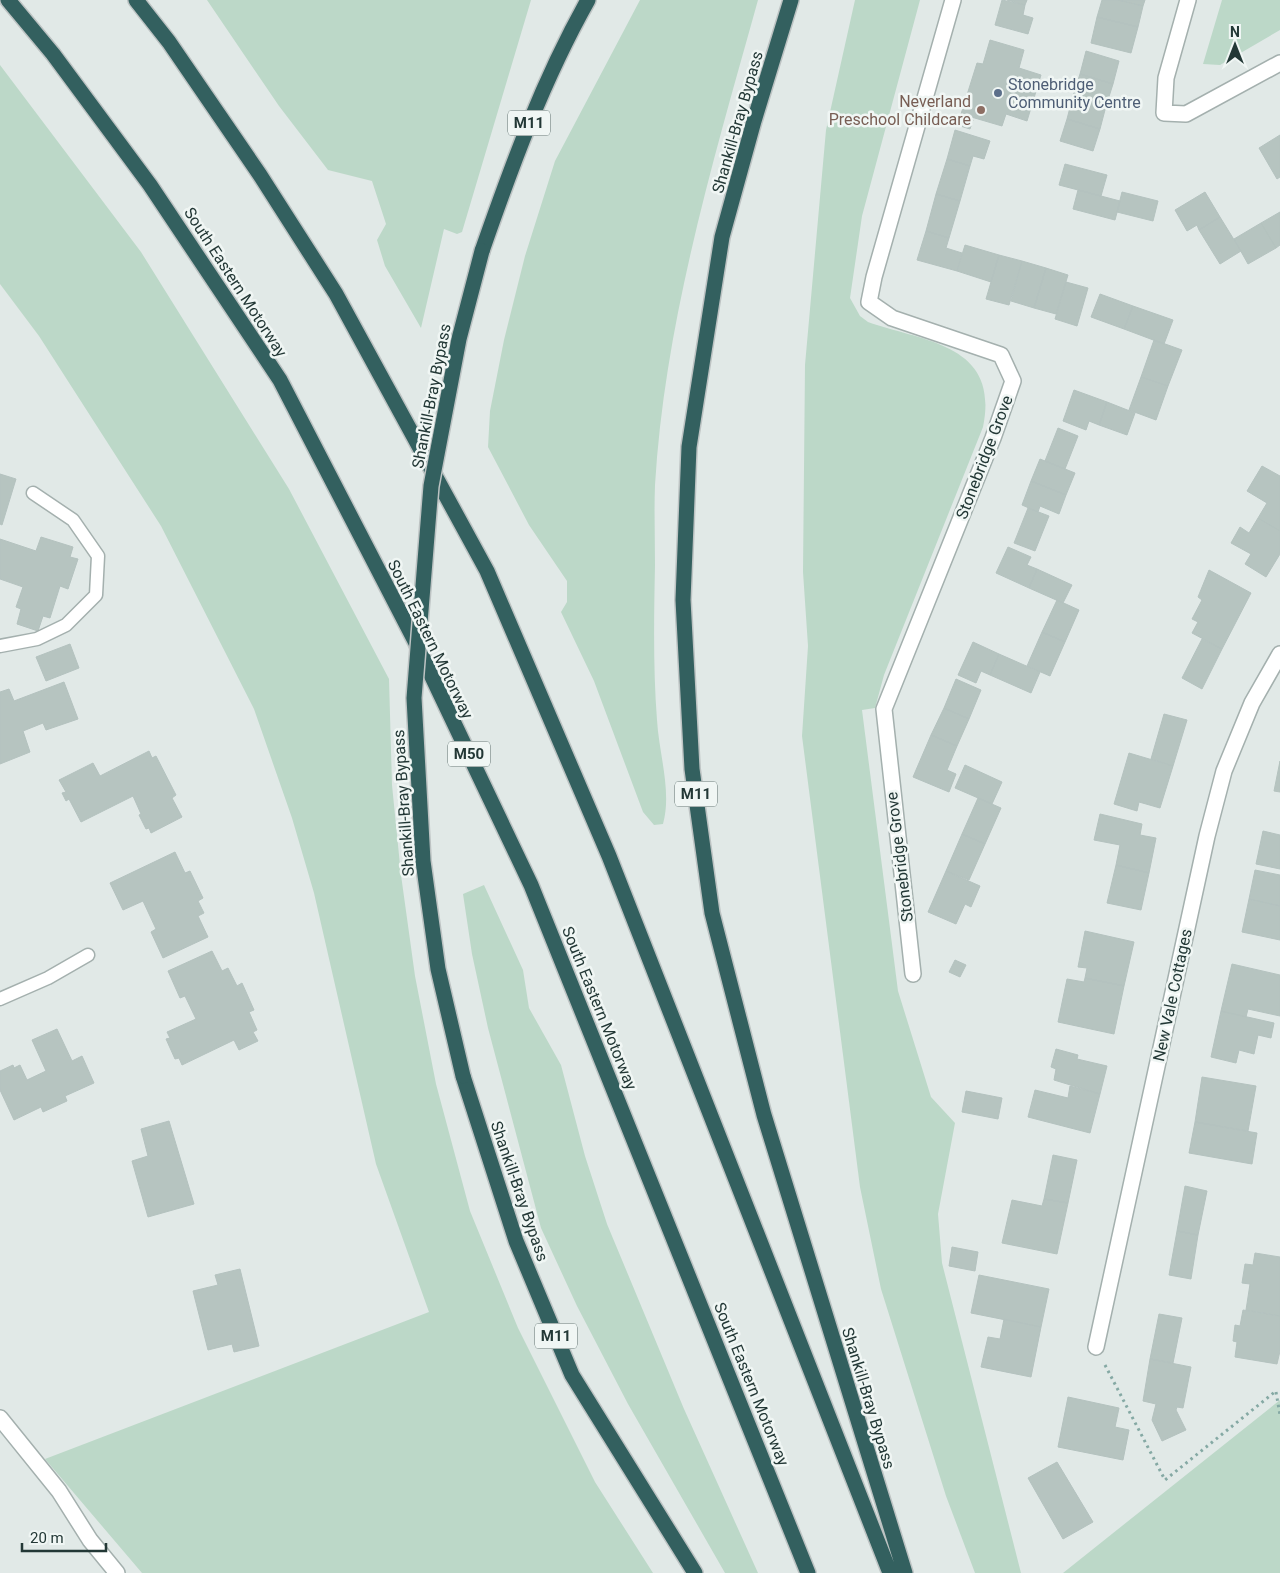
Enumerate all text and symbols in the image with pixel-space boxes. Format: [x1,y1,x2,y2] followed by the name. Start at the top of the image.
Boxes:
[1210,20,1260,70] north arrow
[1230,24,1240,40] text: N
[708,49,767,195] street label: Shankill-Bray Bypass
[1008,75,1141,112] place label: Stonebridge Community Centre
[992,87,1004,99] marker: Stonebridge Community Centre
[829,92,971,129] place label: Neverland Preschool Childcare
[975,104,987,116] marker: Neverland Preschool Childcare
[508,110,550,136] road number: M11
[180,204,291,361] street label: South Eastern Motorway
[408,322,455,470] street label: Shankill-Bray Bypass
[952,393,1017,522] street label: Stonebridge Grove
[384,557,478,722] street label: South Eastern Motorway
[389,729,418,877] street label: Shankill-Bray Bypass
[448,742,490,766] road number: M50
[675,782,717,806] road number: M11
[882,791,917,923] street label: Stonebridge Grove
[558,924,641,1093] street label: South Eastern Motorway
[1149,927,1196,1063] street label: New Vale Cottages
[487,1119,552,1264] street label: Shankill-Bray Bypass
[710,1300,793,1469] street label: South Eastern Motorway
[535,1324,577,1348] road number: M11
[838,1325,899,1471] street label: Shankill-Bray Bypass
[22,1520,106,1552] scale bar
[30,1529,64,1547] text: 20 m

